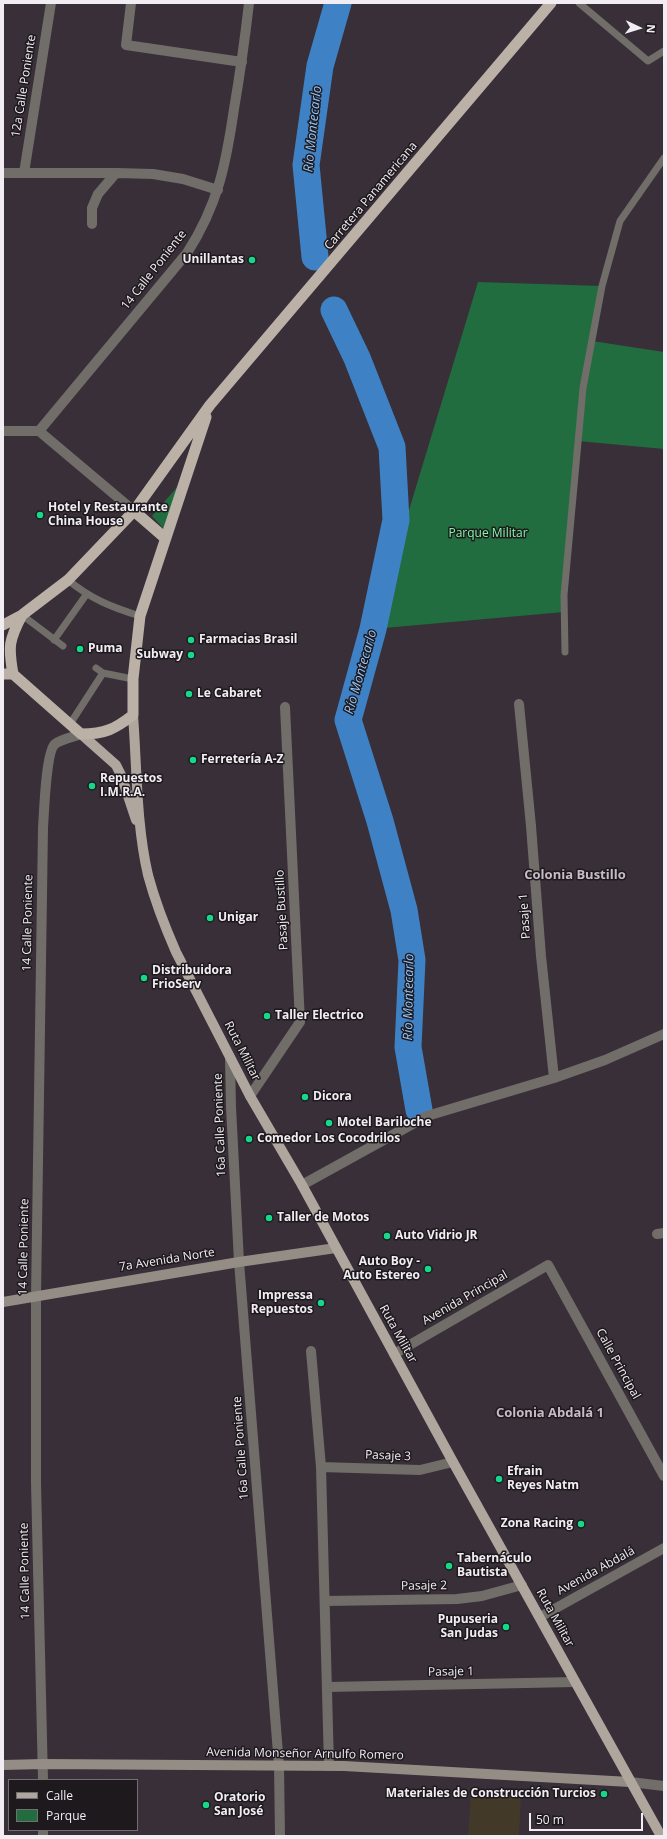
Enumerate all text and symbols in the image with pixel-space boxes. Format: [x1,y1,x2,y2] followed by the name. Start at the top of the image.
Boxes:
[619,8,659,48] north arrow
[644,24,659,34] text: N
[9,34,39,138] street label: 12a Calle Poniente
[301,85,325,173] water label: Río Montecarlo
[322,139,420,253] street label: Carretera Panamericana
[118,227,190,313] street label: 14 Calle Poniente
[182,253,244,267] place label: Unillantas
[247,255,257,265] marker: Unillantas
[48,501,168,529] place label: Hotel y Restaurante China House
[35,510,45,520] marker: Hotel y Restaurante China House
[448,527,528,541] park label: Parque Militar
[342,628,380,716] water label: Río Montecarlo
[199,633,298,647] place label: Farmacias Brasil
[186,635,196,645] marker: Farmacias Brasil
[88,642,122,656] place label: Puma
[75,644,85,654] marker: Puma
[137,648,183,662] place label: Subway
[186,650,196,660] marker: Subway
[197,687,261,701] place label: Le Cabaret
[184,689,194,699] marker: Le Cabaret
[201,753,284,767] place label: Ferretería A-Z
[188,755,198,765] marker: Ferretería A-Z
[100,772,162,800] place label: Repuestos I.M.R.A.
[87,781,97,791] marker: Repuestos I.M.R.A.
[524,867,626,883] district label: Colonia Bustillo
[273,869,291,951] street label: Pasaje Bustillo
[20,874,36,972] street label: 14 Calle Poniente
[516,893,534,939] street label: Pasaje 1
[218,911,258,925] place label: Unigar
[205,913,215,923] marker: Unigar
[400,953,418,1041] water label: Río Montecarlo
[152,964,232,992] place label: Distribuidora FrioServ
[139,973,149,983] marker: Distribuidora FrioServ
[275,1009,364,1023] place label: Taller Electrico
[262,1011,272,1021] marker: Taller Electrico
[221,1019,263,1083] street label: Ruta Militar
[211,1073,229,1177] street label: 16a Calle Poniente
[313,1090,352,1104] place label: Dicora
[300,1092,310,1102] marker: Dicora
[337,1116,431,1130] place label: Motel Bariloche
[324,1118,334,1128] marker: Motel Bariloche
[257,1132,400,1146] place label: Comedor Los Cocodrilos
[244,1134,254,1144] marker: Comedor Los Cocodrilos
[16,1198,32,1296] street label: 14 Calle Poniente
[277,1211,369,1225] place label: Taller de Motos
[264,1213,274,1223] marker: Taller de Motos
[395,1229,478,1243] place label: Auto Vidrio JR
[382,1231,392,1241] marker: Auto Vidrio JR
[118,1245,216,1275] street label: 7a Avenida Norte
[343,1255,420,1283] place label: Auto Boy - Auto Estereo
[423,1264,433,1274] marker: Auto Boy - Auto Estereo
[420,1268,510,1328] street label: Avenida Principal
[251,1289,313,1317] place label: Impressa Repuestos
[316,1298,326,1308] marker: Impressa Repuestos
[376,1302,420,1366] street label: Ruta Militar
[593,1326,643,1402] street label: Calle Principal
[230,1396,252,1500] street label: 16a Calle Poniente
[496,1405,604,1421] district label: Colonia Abdalá 1
[365,1448,411,1464] street label: Pasaje 3
[507,1465,579,1493] place label: Efrain Reyes Natm
[494,1474,504,1484] marker: Efrain Reyes Natm
[501,1517,573,1531] place label: Zona Racing
[576,1519,586,1529] marker: Zona Racing
[17,1522,33,1620] street label: 14 Calle Poniente
[555,1544,637,1598] street label: Avenida Abdalá
[457,1552,532,1580] place label: Tabernáculo Bautista
[444,1561,454,1571] marker: Tabernáculo Bautista
[401,1578,447,1594] street label: Pasaje 2
[533,1586,577,1650] street label: Ruta Militar
[438,1613,498,1641] place label: Pupuseria San Judas
[501,1622,511,1632] marker: Pupuseria San Judas
[428,1664,474,1680] street label: Pasaje 1
[206,1745,404,1763] street label: Avenida Monseñor Arnulfo Romero
[8,1779,138,1831] legend
[46,1787,73,1804] text: Calle
[386,1787,596,1801] place label: Materiales de Construcción Turcios
[599,1789,609,1799] marker: Materiales de Construcción Turcios
[214,1791,265,1819] place label: Oratorio San José
[201,1800,211,1810] marker: Oratorio San José
[531,1805,645,1831] scale bar
[46,1807,86,1824] text: Parque
[536,1811,564,1828] text: 50 m

